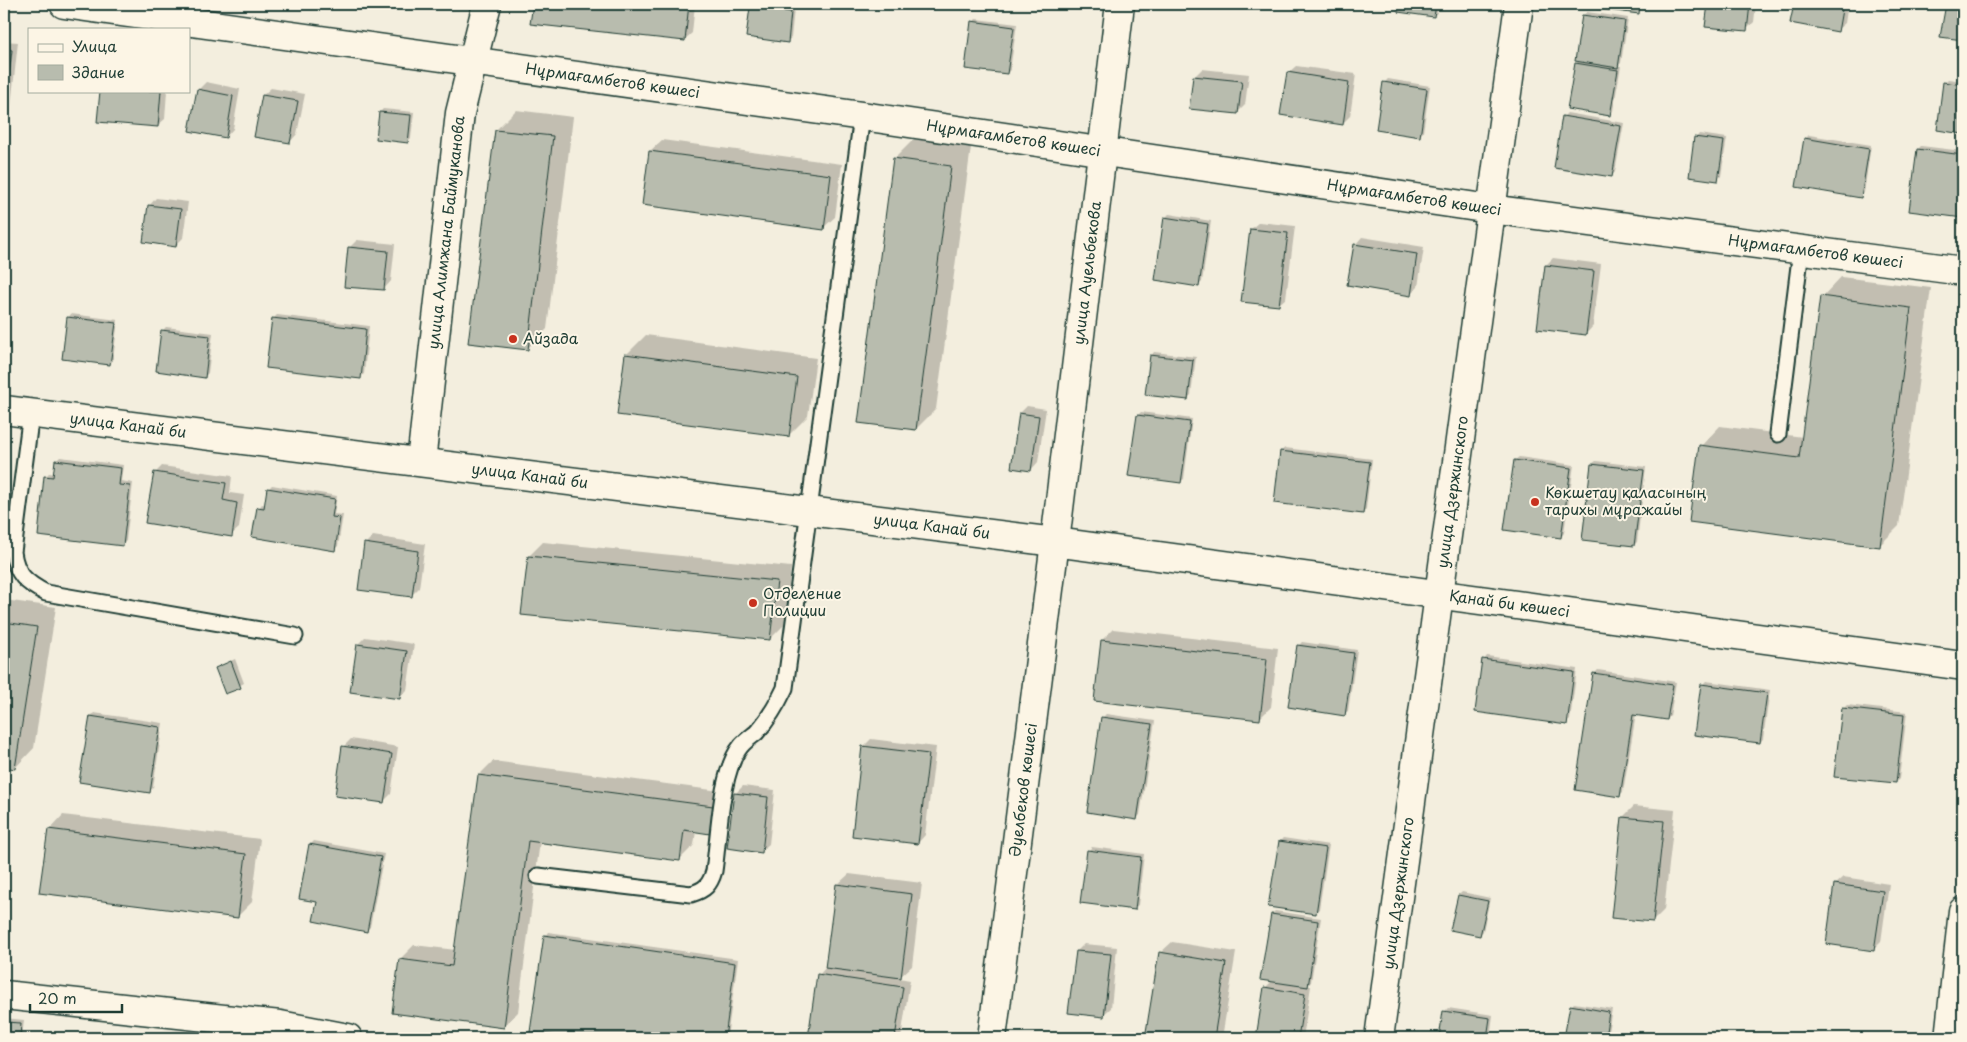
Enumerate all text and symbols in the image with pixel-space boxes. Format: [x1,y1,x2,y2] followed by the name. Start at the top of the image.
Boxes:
[28,28,190,92] legend
[72,34,117,57] text: Улица
[524,56,702,103] street label: Нұрмағамбетов көшесі
[72,60,125,83] text: Здание
[925,113,1103,161] street label: Нұрмағамбетов көшесі
[421,114,470,350] street label: улица Алимжана Баймуканова
[1326,172,1503,220] street label: Нұрмағамбетов көшесі
[1066,199,1106,346] street label: улица Ауельбекова
[1727,227,1905,273] street label: Нұрмағамбетов көшесі
[523,326,579,349] place label: Айзада
[507,333,519,345] marker: Айзада
[69,405,188,443] street label: улица Канай би
[1430,414,1473,569] street label: улица Дзержинского
[470,456,590,493] street label: улица Канай би
[1545,480,1706,520] place label: Көкшетау қаласының тарихы мұражайы
[1529,496,1541,508] marker: Көкшетау қаласының тарихы мұражайы
[872,506,991,544] street label: улица Канай би
[763,581,842,621] place label: Отделение Полиции
[1448,583,1571,622] street label: Қанай би көшесі
[747,597,759,609] marker: Отделение Полиции
[1002,721,1042,858] street label: Әуелбеков көшесі
[1375,816,1419,971] street label: улица Дзержинского
[30,982,122,1014] scale bar
[38,986,77,1009] text: 20 m

